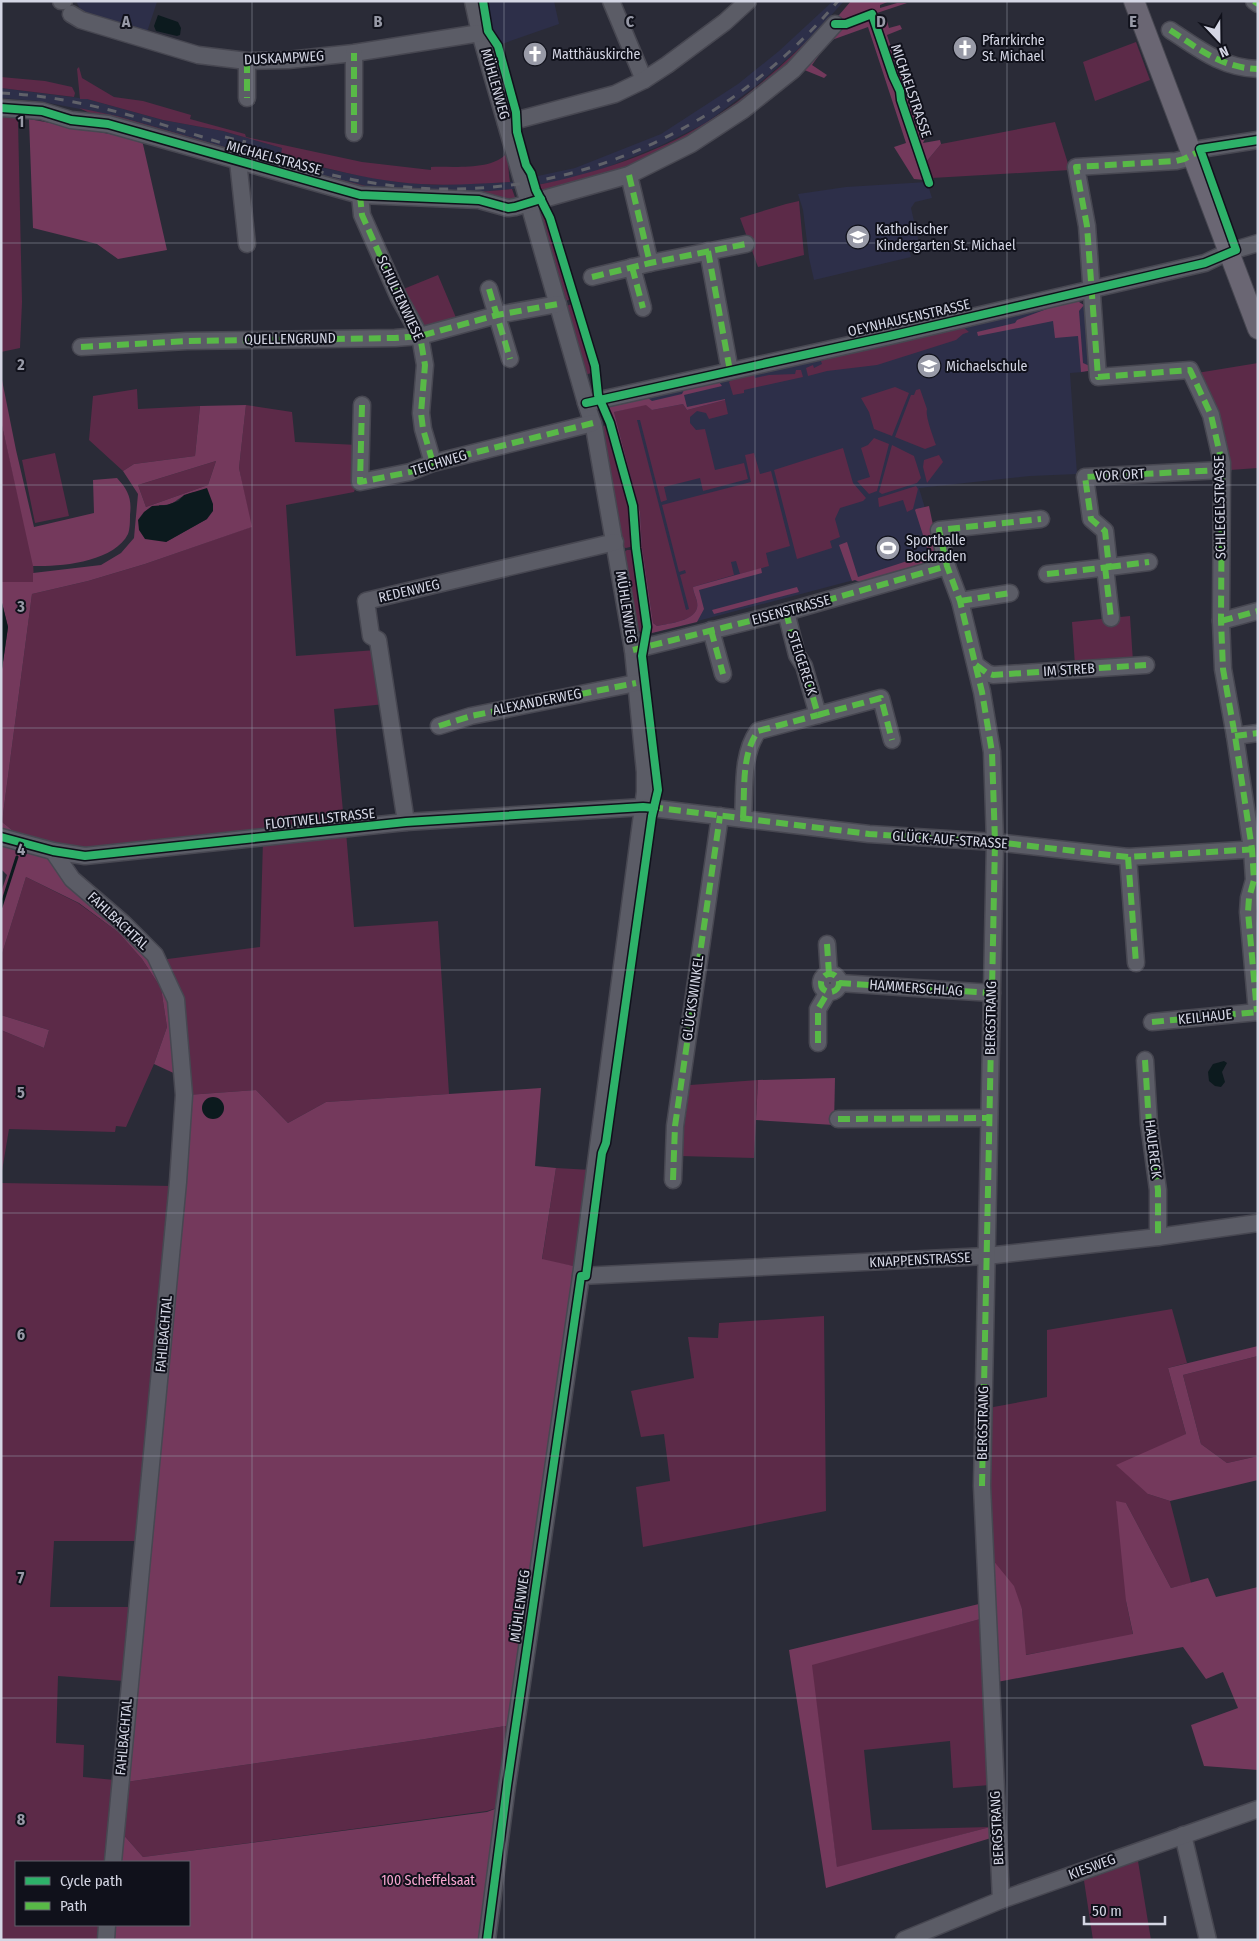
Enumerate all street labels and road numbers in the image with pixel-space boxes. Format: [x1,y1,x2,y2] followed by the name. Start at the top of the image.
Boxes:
[887,42,935,140] street label: MICHAELSTRASSE
[477,46,514,121] street label: MÜHLENWEG
[244,47,324,69] street label: DUSKAMPWEG
[225,137,324,179] street label: MICHAELSTRASSE
[373,253,427,343] street label: SCHULTENWIESE
[846,296,972,340] street label: OEYNHAUSENSTRASSE
[244,330,336,348] street label: QUELLENGRUND
[409,447,469,479] street label: TEICHWEG
[1211,454,1229,559] street label: SCHLEGELSTRASSE
[1095,465,1146,485] street label: VOR ORT
[612,570,641,644] street label: MÜHLENWEG
[377,576,441,606] street label: REDENWEG
[750,591,833,629] street label: EISENSTRASSE
[784,629,821,698] street label: STEIGERECK
[1043,660,1096,680] street label: IM STREB
[491,685,583,719] street label: ALEXANDERWEG
[264,805,376,833] street label: FLOTTWELLSTRASSE
[892,826,1009,853] street label: GLÜCK-AUF-STRASSE
[84,888,152,954] street label: FAHLBACHTAL
[678,954,707,1042] street label: GLÜCKSWINKEL
[869,976,963,1000] street label: HAMMERSCHLAG
[982,981,1000,1055] street label: BERGSTRANG
[1177,1006,1233,1028] street label: KEILHAUE
[1141,1119,1165,1180] street label: HAUERECK
[869,1249,971,1271] street label: KNAPPENSTRASSE
[152,1295,176,1373] street label: FAHLBACHTAL
[974,1386,992,1460] street label: BERGSTRANG
[506,1569,533,1643] street label: MÜHLENWEG
[112,1698,136,1776] street label: FAHLBACHTAL
[987,1790,1007,1866] street label: BERGSTRANG
[1066,1851,1118,1883] street label: KIESWEG

